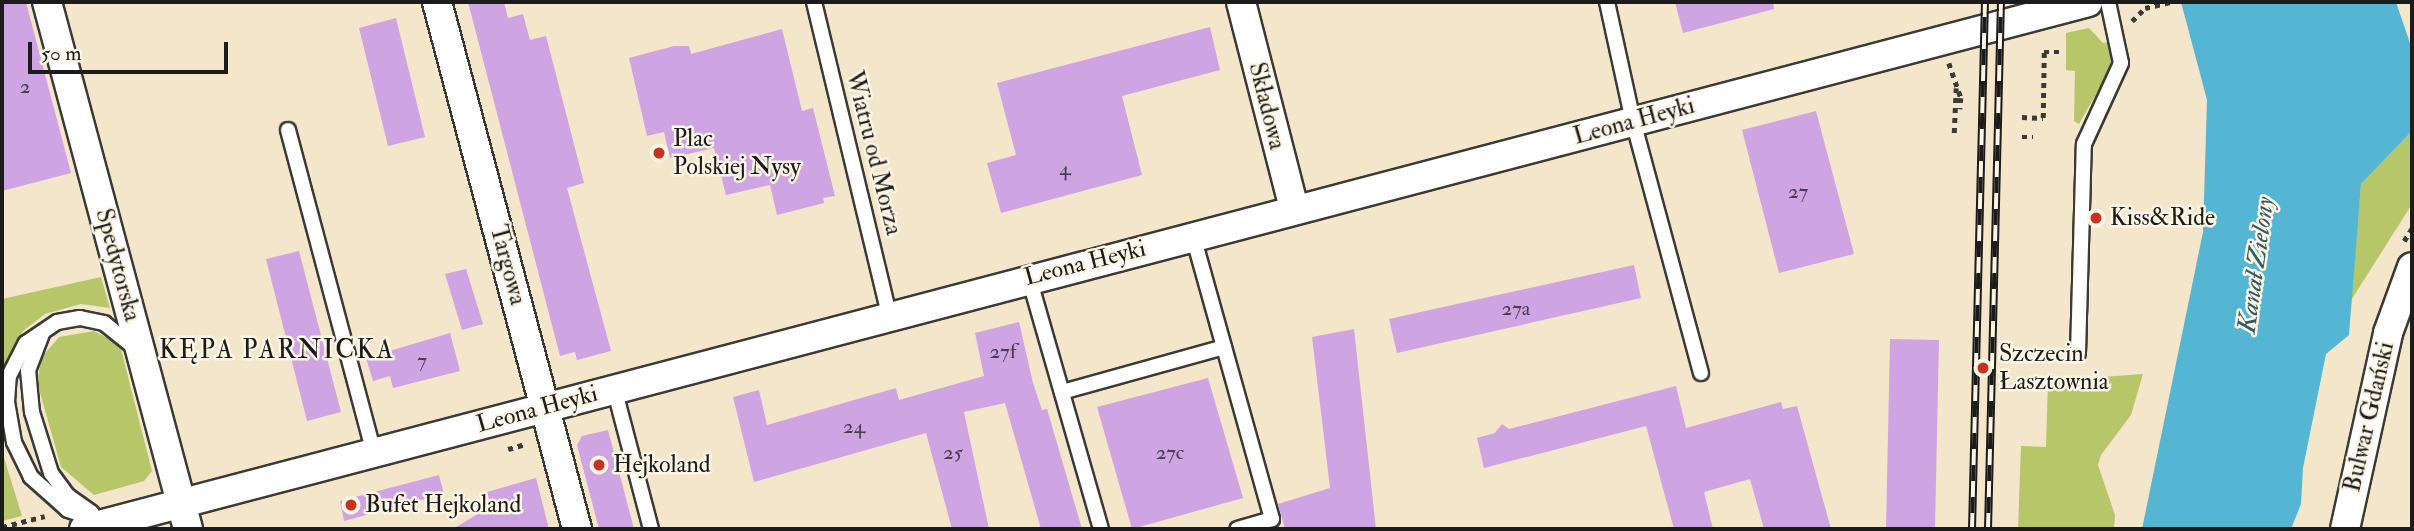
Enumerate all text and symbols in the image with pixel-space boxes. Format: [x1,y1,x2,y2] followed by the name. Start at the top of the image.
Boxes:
[32,28,231,72] scale bar
[41,40,82,67] text: 50 m
[1242,59,1292,153] street label: Składowa
[840,68,908,238] street label: Wiatru od Morza
[20,74,30,100] house number: 2
[1570,91,1698,151] street label: Leona Heyki
[673,125,801,181] place label: Plac Polskiej Nysy
[651,145,667,161] marker: Plac Polskiej Nysy
[1059,156,1071,182] house number: 4
[1788,179,1808,205] house number: 27
[2232,195,2282,335] water label: Kanał Zielony
[2110,204,2215,232] place label: Kiss&Ride
[89,206,147,324] street label: Spedytorska
[2088,210,2104,226] marker: Kiss&Ride
[484,222,532,308] street label: Targowa
[1021,234,1149,292] street label: Leona Heyki
[1502,296,1530,322] house number: 27a
[161,335,393,367] district label: KĘPA PARNICKA
[989,339,1017,365] house number: 27f
[2338,339,2400,495] street label: Bulwar Gdański
[1999,340,2109,396] place label: Szczecin Łasztownia
[417,348,427,374] house number: 7
[1973,358,1993,378] marker: Szczecin Łasztownia
[473,379,601,439] street label: Leona Heyki
[843,414,865,440] house number: 24
[943,440,963,466] house number: 25
[1156,440,1184,466] house number: 27c
[613,451,711,479] place label: Hejkoland
[591,457,607,473] marker: Hejkoland
[365,491,521,519] place label: Bufet Hejkoland
[343,497,359,513] marker: Bufet Hejkoland

